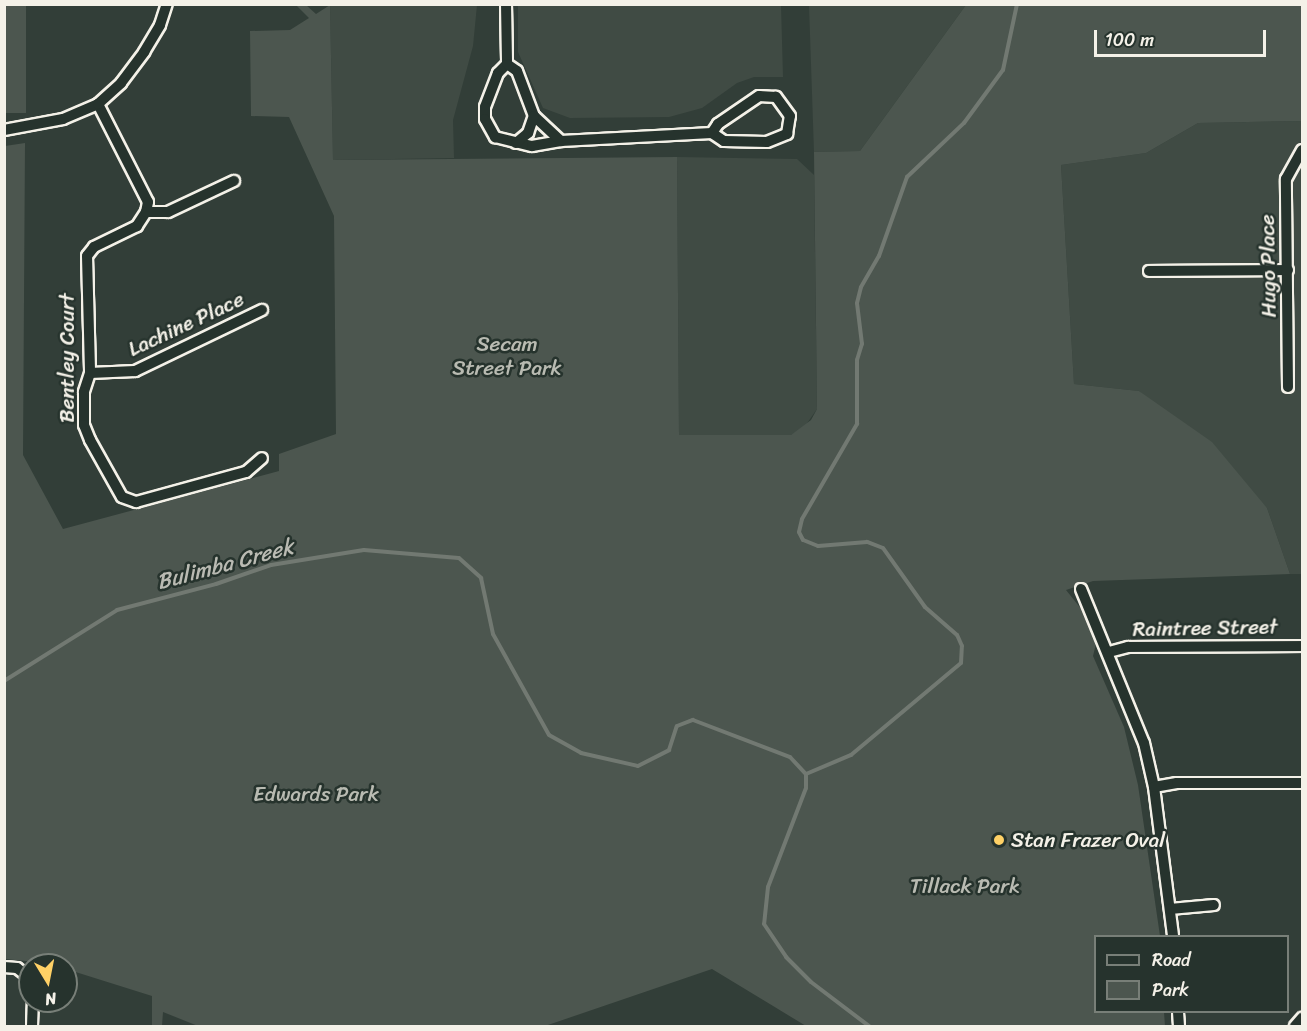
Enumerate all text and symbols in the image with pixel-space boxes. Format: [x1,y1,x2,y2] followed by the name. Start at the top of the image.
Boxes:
[1097,18,1270,56] scale bar
[1105,24,1154,56] text: 100 m
[1254,214,1282,318] street label: Hugo Place
[124,286,248,362] street label: Lachine Place
[54,293,80,423] street label: Bentley Court
[452,331,562,381] park label: Secam Street Park
[154,533,296,595] water label: Bulimba Creek
[1132,614,1278,642] street label: Raintree Street
[253,781,379,807] park label: Edwards Park
[1011,827,1166,853] place label: Stan Frazer Oval
[992,833,1006,847] marker: Stan Frazer Oval
[910,873,1020,899] park label: Tillack Park
[1094,935,1289,1013] legend
[1152,944,1191,976] text: Road
[18,953,78,1013] north arrow
[1152,974,1189,1006] text: Park
[43,984,59,1014] text: N

